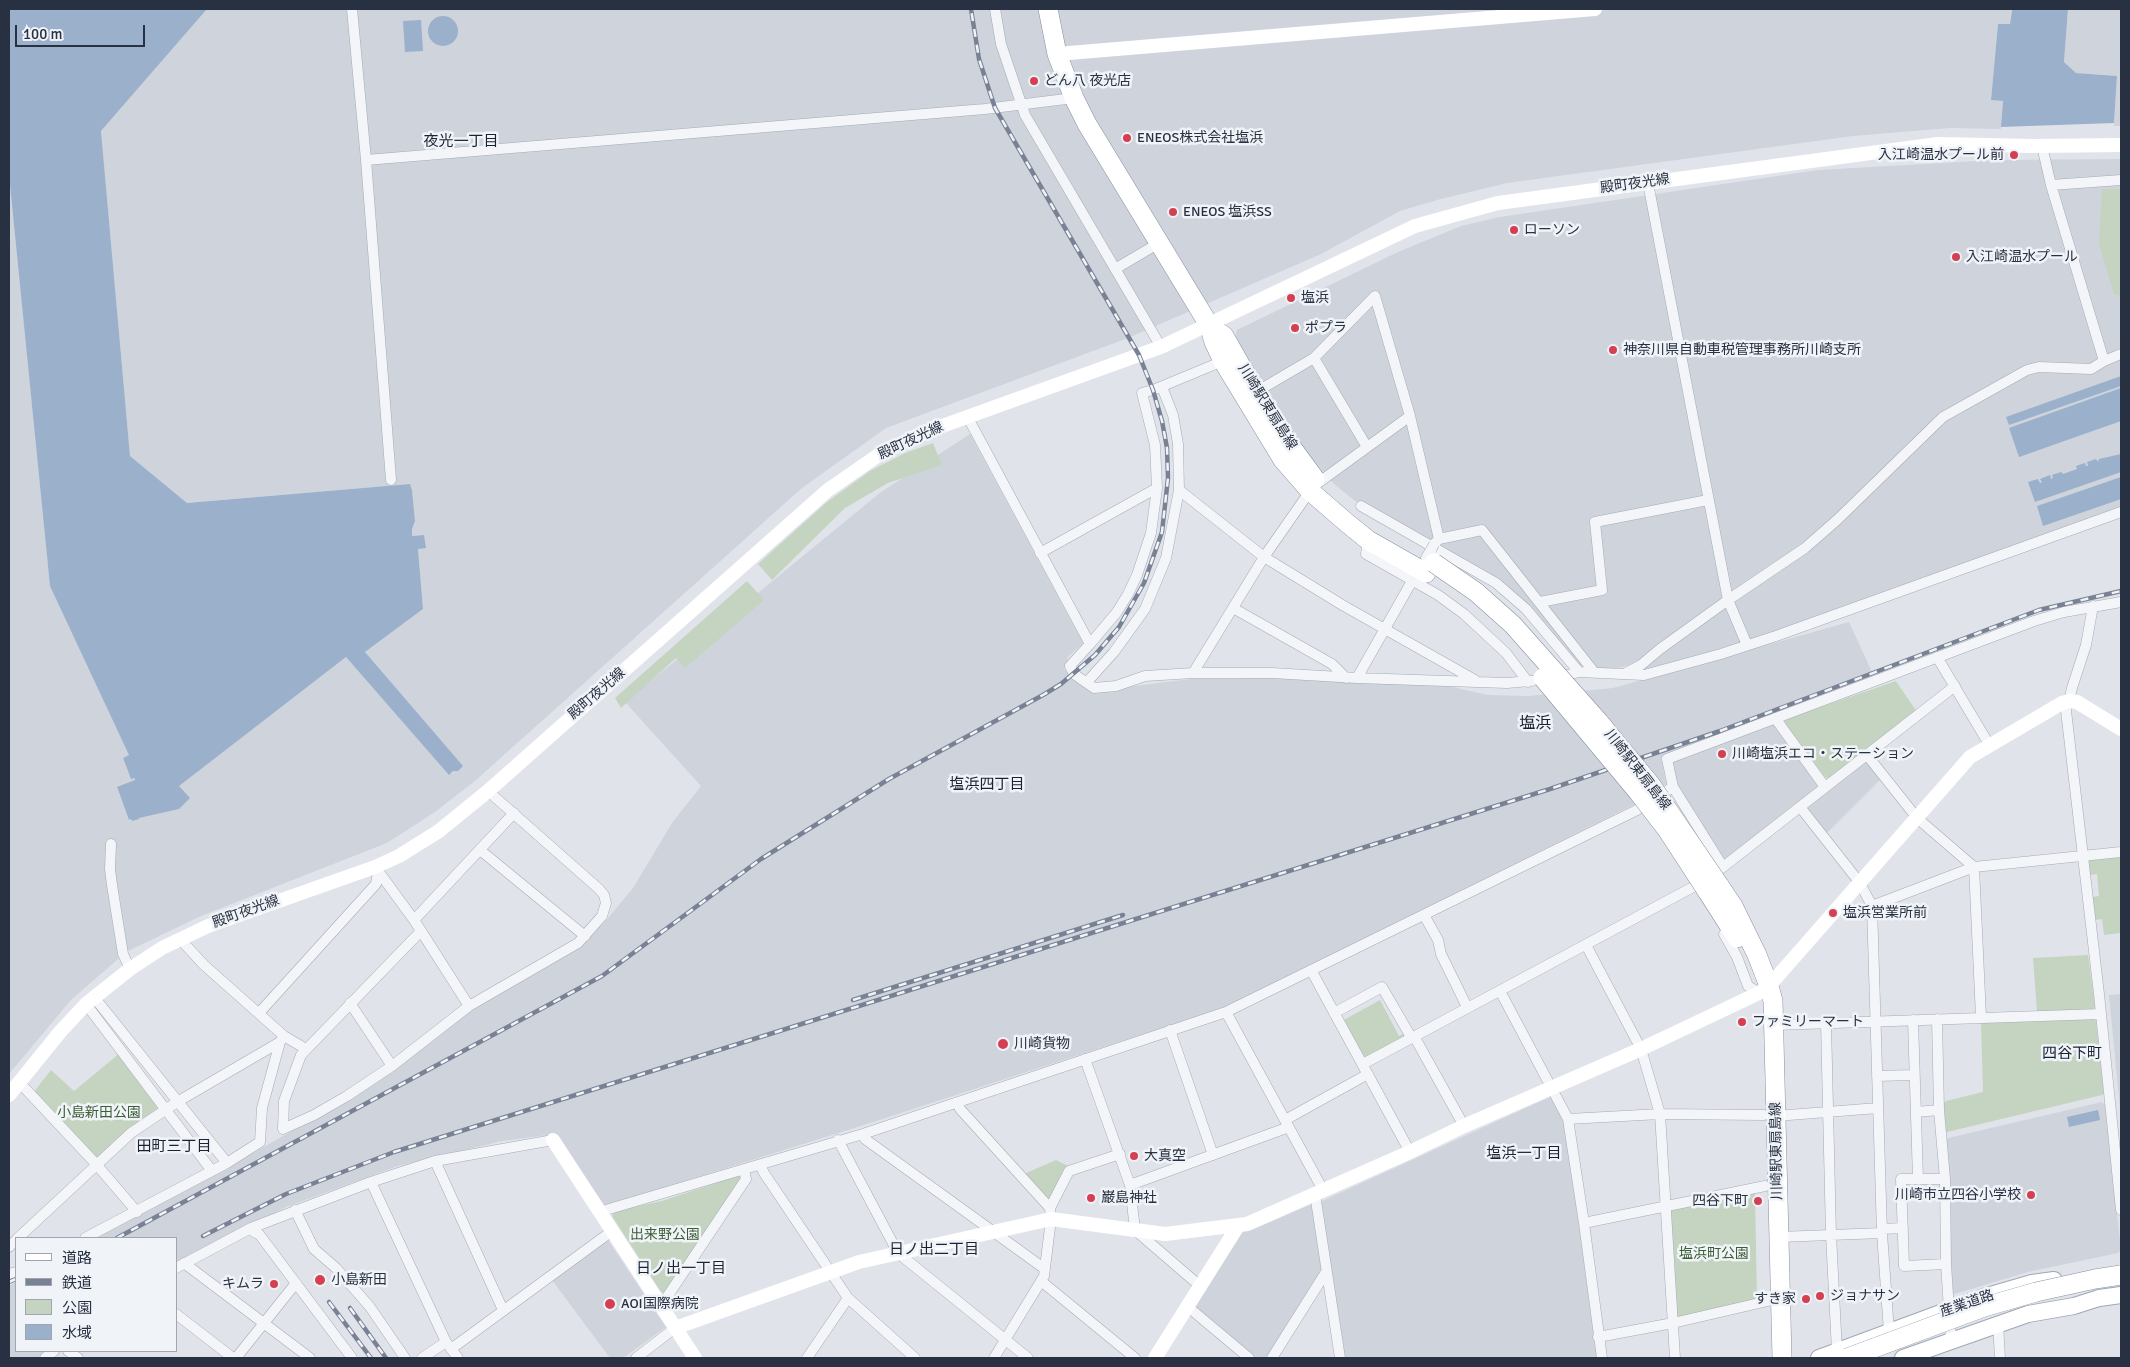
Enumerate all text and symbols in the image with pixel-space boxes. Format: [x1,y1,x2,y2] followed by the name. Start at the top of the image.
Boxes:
[18,15,148,47] scale bar
[23,25,63,43] text: 100 m
[1044,73,1131,89] place label: どん八 夜光店
[1028,75,1040,87] marker: どん八 夜光店
[1137,130,1263,146] place label: ENEOS株式会社塩浜
[1121,132,1133,144] marker: ENEOS株式会社塩浜
[424,133,498,151] district label: 夜光一丁目
[1878,147,2004,163] place label: 入江崎温水プール前
[2008,149,2020,161] marker: 入江崎温水プール前
[1599,171,1671,197] street label: 殿町夜光線
[1183,204,1272,220] place label: ENEOS 塩浜SS
[1167,206,1179,218] marker: ENEOS 塩浜SS
[1524,222,1580,238] place label: ローソン
[1508,224,1520,236] marker: ローソン
[1966,249,2078,265] place label: 入江崎温水プール
[1950,251,1962,263] marker: 入江崎温水プール
[1301,290,1329,306] place label: 塩浜
[1285,292,1297,304] marker: 塩浜
[1305,320,1347,336] place label: ポプラ
[1289,322,1301,334] marker: ポプラ
[1623,342,1861,358] place label: 神奈川県自動車税管理事務所川崎支所
[1607,344,1619,356] marker: 神奈川県自動車税管理事務所川崎支所
[1234,361,1300,453] street label: 川崎駅東扇島線
[876,419,946,463] street label: 殿町夜光線
[565,665,629,723] street label: 殿町夜光線
[1519,714,1551,734] district label: 塩浜
[1600,726,1674,814] street label: 川崎駅東扇島線
[1732,746,1914,762] place label: 川崎塩浜エコ・ステーション
[1716,748,1728,760] marker: 川崎塩浜エコ・ステーション
[950,776,1024,794] district label: 塩浜四丁目
[210,892,282,932] street label: 殿町夜光線
[1843,905,1927,921] place label: 塩浜営業所前
[1827,907,1839,919] marker: 塩浜営業所前
[1752,1014,1864,1030] place label: ファミリーマート
[1736,1016,1748,1028] marker: ファミリーマート
[1014,1036,1070,1052] place label: 川崎貨物
[996,1037,1010,1051] marker: 川崎貨物
[2042,1045,2102,1063] district label: 四谷下町
[1768,1102,1786,1200] street label: 川崎駅東扇島線
[57,1105,141,1121] park label: 小島新田公園
[137,1138,211,1156] district label: 田町三丁目
[1487,1145,1561,1163] district label: 塩浜一丁目
[1144,1148,1186,1164] place label: 大真空
[1128,1150,1140,1162] marker: 大真空
[1895,1187,2021,1203] place label: 川崎市立四谷小学校
[2025,1189,2037,1201] marker: 川崎市立四谷小学校
[1101,1190,1157,1206] place label: 巌島神社
[1085,1192,1097,1204] marker: 巌島神社
[1692,1193,1748,1209] place label: 四谷下町
[1752,1195,1764,1207] marker: 四谷下町
[630,1227,700,1243] park label: 出来野公園
[15,1237,178,1352] legend
[889,1241,979,1259] district label: 日ノ出二丁目
[1679,1246,1749,1262] park label: 塩浜町公園
[62,1249,92,1267] text: 道路
[636,1260,726,1278] district label: 日ノ出一丁目
[331,1272,387,1288] place label: 小島新田
[313,1273,327,1287] marker: 小島新田
[62,1274,92,1292] text: 鉄道
[222,1276,264,1292] place label: キムラ
[268,1278,280,1290] marker: キムラ
[1938,1287,1996,1321] street label: 産業道路
[1830,1288,1900,1304] place label: ジョナサン
[1814,1290,1826,1302] marker: ジョナサン
[1754,1291,1796,1307] place label: すき家
[1800,1293,1812,1305] marker: すき家
[621,1296,699,1312] place label: AOI国際病院
[603,1297,617,1311] marker: AOI国際病院
[62,1299,92,1317] text: 公園
[62,1324,92,1342] text: 水域

